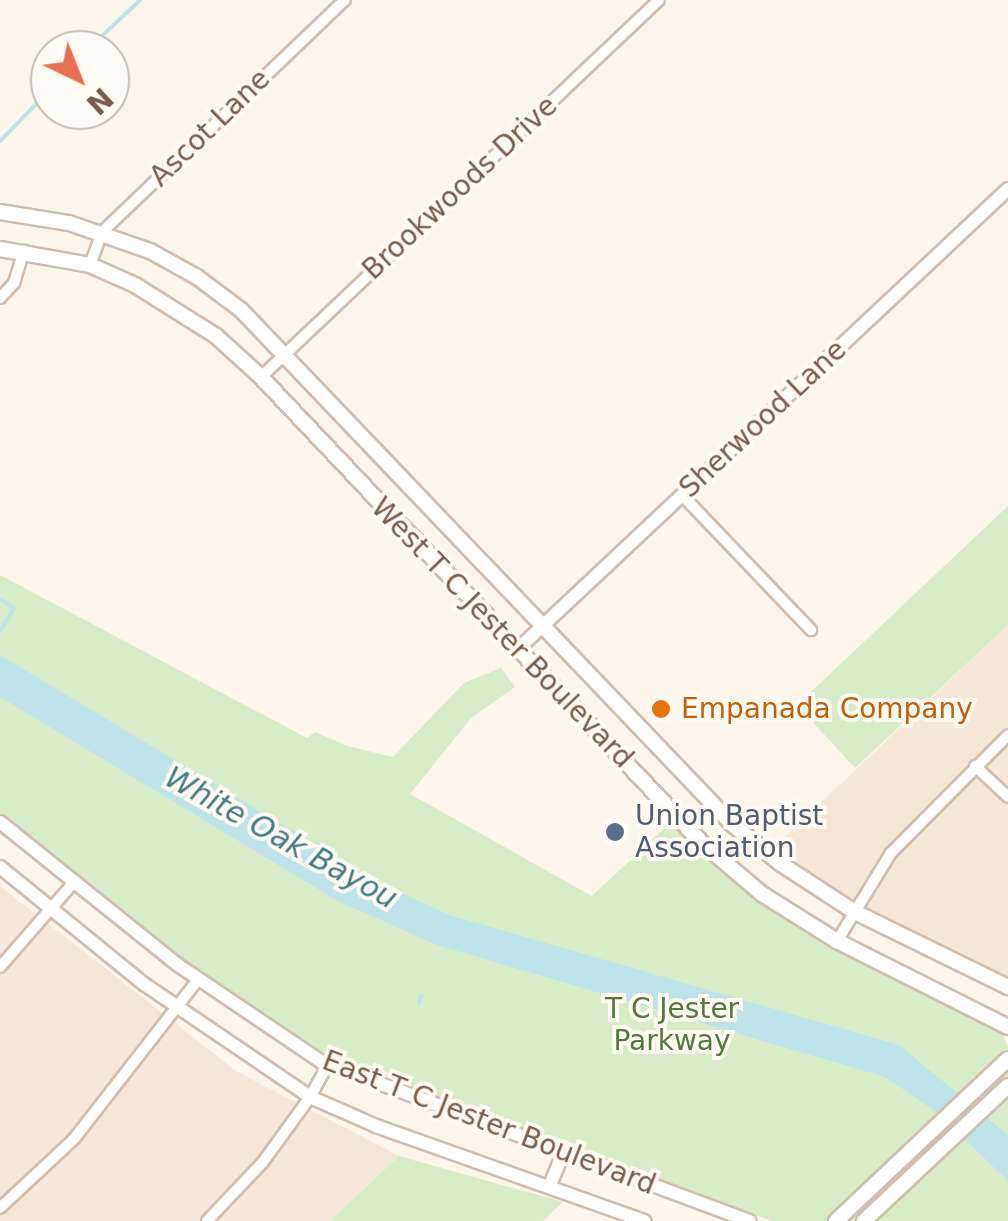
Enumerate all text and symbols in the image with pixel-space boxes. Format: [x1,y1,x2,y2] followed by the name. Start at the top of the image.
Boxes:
[30,30,130,130] north arrow
[143,62,277,194] street label: Ascot Lane
[80,81,119,121] text: N
[356,89,564,287] street label: Brookwoods Drive
[673,333,853,505] street label: Sherwood Lane
[364,491,640,775] street label: West T C Jester Boulevard
[681,692,973,726] place label: Empanada Company
[650,698,672,720] marker: Empanada Company
[159,759,403,917] water label: White Oak Bayou
[635,799,823,865] place label: Union Baptist Association
[604,821,626,843] marker: Union Baptist Association
[605,992,739,1058] park label: T C Jester Parkway
[318,1044,660,1202] street label: East T C Jester Boulevard

